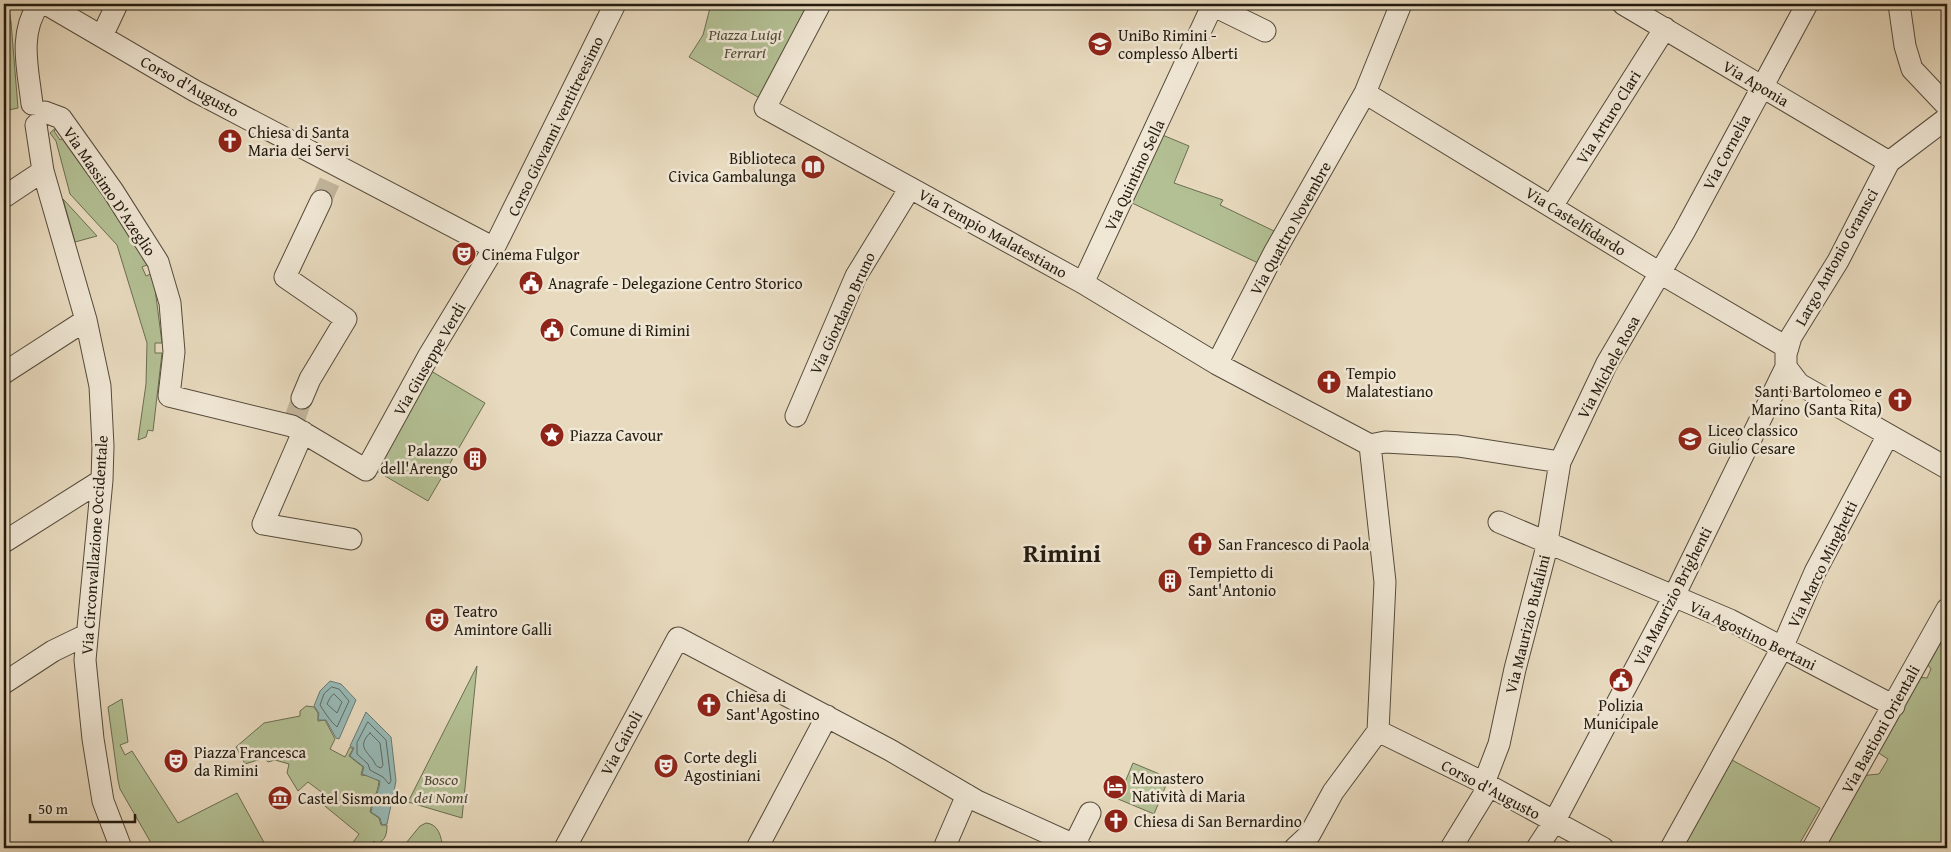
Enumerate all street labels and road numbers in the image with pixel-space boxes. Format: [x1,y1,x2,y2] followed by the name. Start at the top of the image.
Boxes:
[501,32,609,220] street label: Corso Giovanni ventitreesimo
[136,49,244,123] street label: Corso d'Augusto
[1718,54,1794,112] street label: Via Aponia
[1570,65,1647,169] street label: Via Arturo Clari
[1696,110,1756,194] street label: Via Cornelia
[1098,115,1171,235] street label: Via Quintino Sella
[58,121,162,261] street label: Via Massimo D'Azeglio
[1243,157,1337,299] street label: Via Quattro Novembre
[1521,180,1631,262] street label: Via Castelfidardo
[914,182,1072,284] street label: Via Tempio Malatestiano
[1788,184,1884,330] street label: Largo Antonio Gramsci
[803,248,881,378] street label: Via Giordano Bruno
[387,297,471,420] street label: Via Giuseppe Verdi
[1571,311,1646,423] street label: Via Michele Rosa
[74,434,114,656] street label: Via Circonvallazione Occidentale
[1781,496,1863,632] street label: Via Marco Minghetti
[1626,522,1718,670] street label: Via Maurizio Brighenti
[1498,551,1556,696] street label: Via Maurizio Bufalini
[1685,594,1821,676] street label: Via Agostino Bertani
[1835,660,1926,798] street label: Via Bastioni Orientali
[594,706,648,780] street label: Via Cairoli
[1437,753,1545,825] street label: Corso d'Augusto

